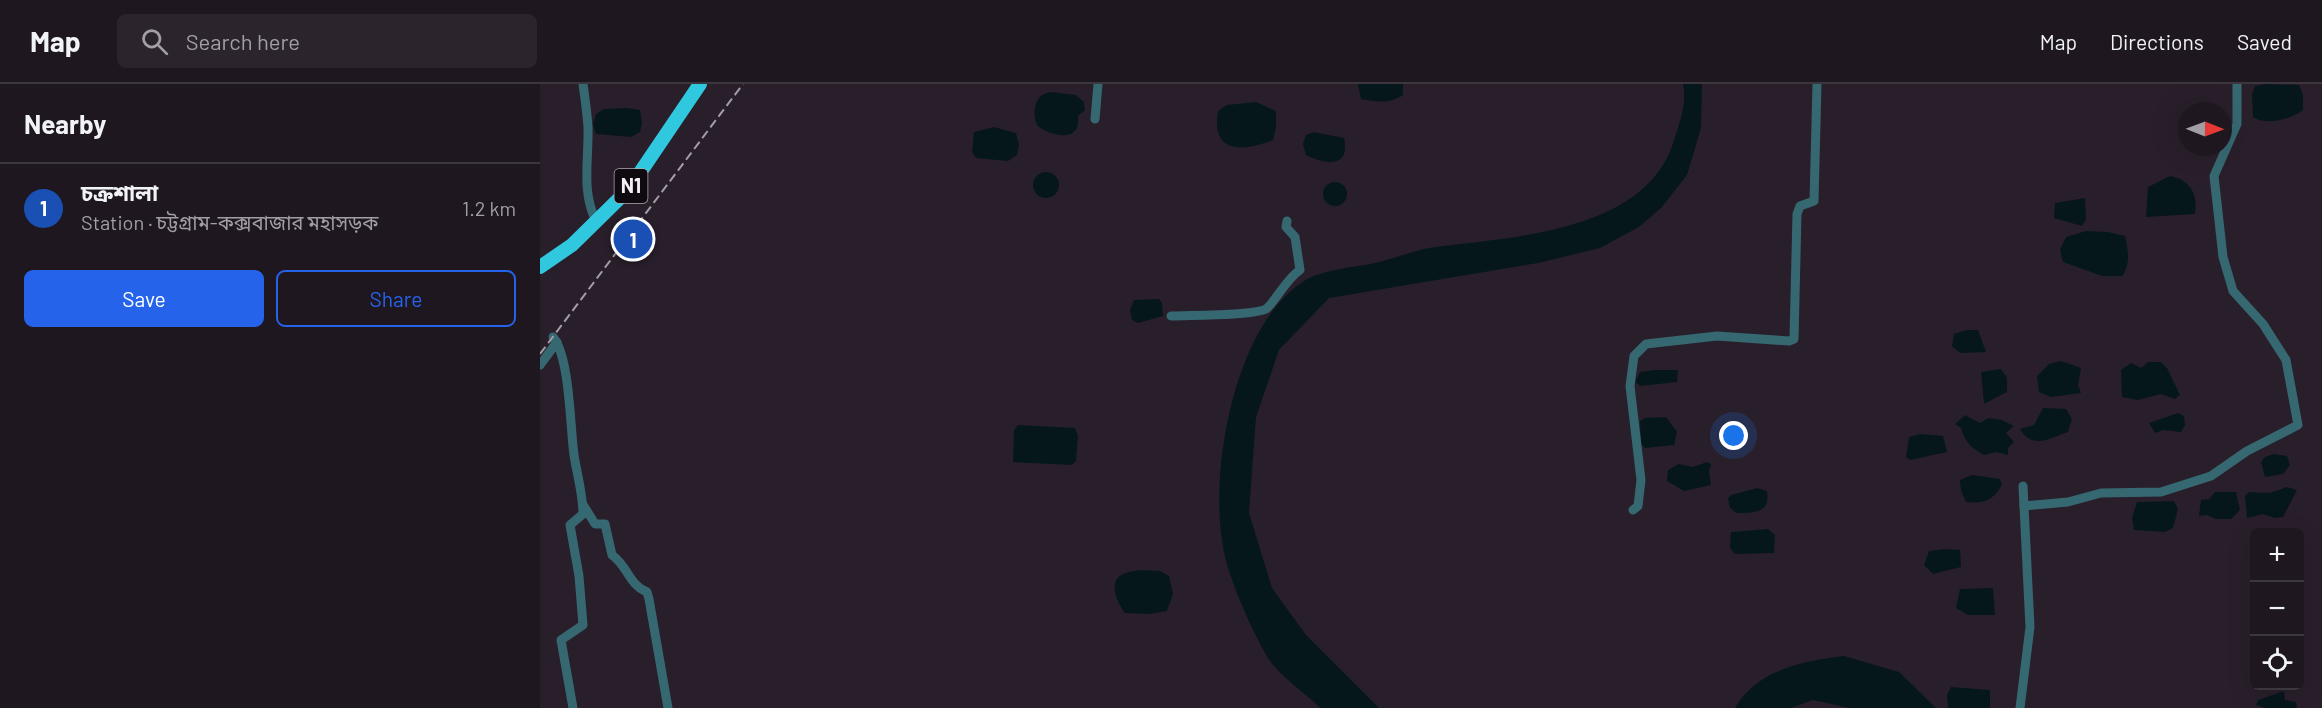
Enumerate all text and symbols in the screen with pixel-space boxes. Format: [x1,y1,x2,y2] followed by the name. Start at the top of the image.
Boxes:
[117,14,537,68] search box
[30,24,81,58] text: Map
[138,25,171,58] icon: search
[186,28,300,54] text: Search here
[2040,29,2077,54] text: Map
[2110,29,2204,54] text: Directions
[2237,29,2292,54] text: Saved
[2178,102,2232,156] north arrow
[24,108,106,139] text: Nearby
[614,169,647,203] road number: N1
[81,179,158,205] text: চক্রশালা
[40,196,47,220] text: 1
[462,196,516,220] text: 1.2 km
[81,210,378,234] text: Station · চট্টগ্রাম-কক্সবাজার মহাসড়ক
[614,216,652,262] pin: 1
[24,270,264,327] button: Save
[276,270,516,327] button: Share
[1719,421,1748,450] your location
[2250,528,2304,690] map controls
[2250,528,2304,582] button: +
[2250,582,2304,636] button: −
[2250,636,2304,690] button: locate

